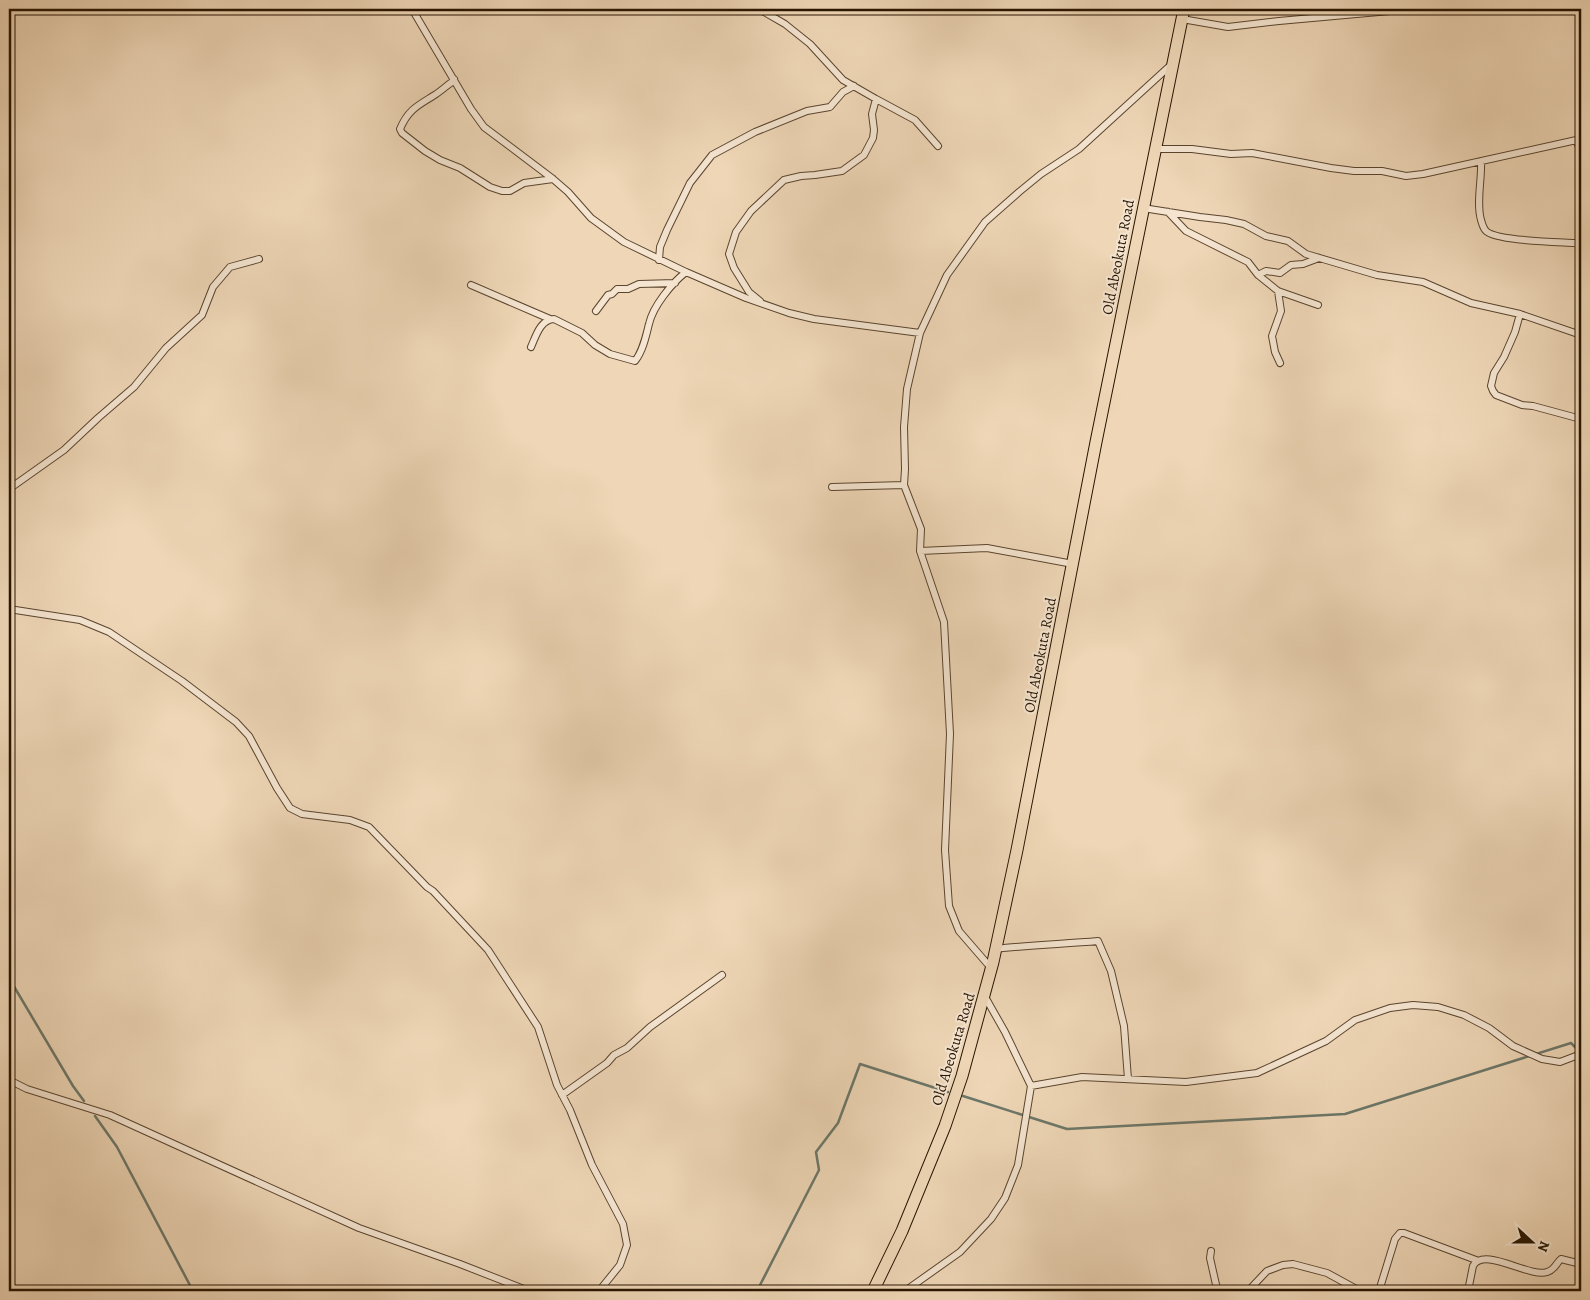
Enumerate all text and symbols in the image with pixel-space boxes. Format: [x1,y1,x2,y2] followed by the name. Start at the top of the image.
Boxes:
[1097,197,1139,316] street label: Old Abeokuta Road
[1019,595,1061,714] street label: Old Abeokuta Road
[926,989,980,1108] street label: Old Abeokuta Road
[1508,1218,1558,1268] north arrow
[1533,1238,1554,1255] text: N

